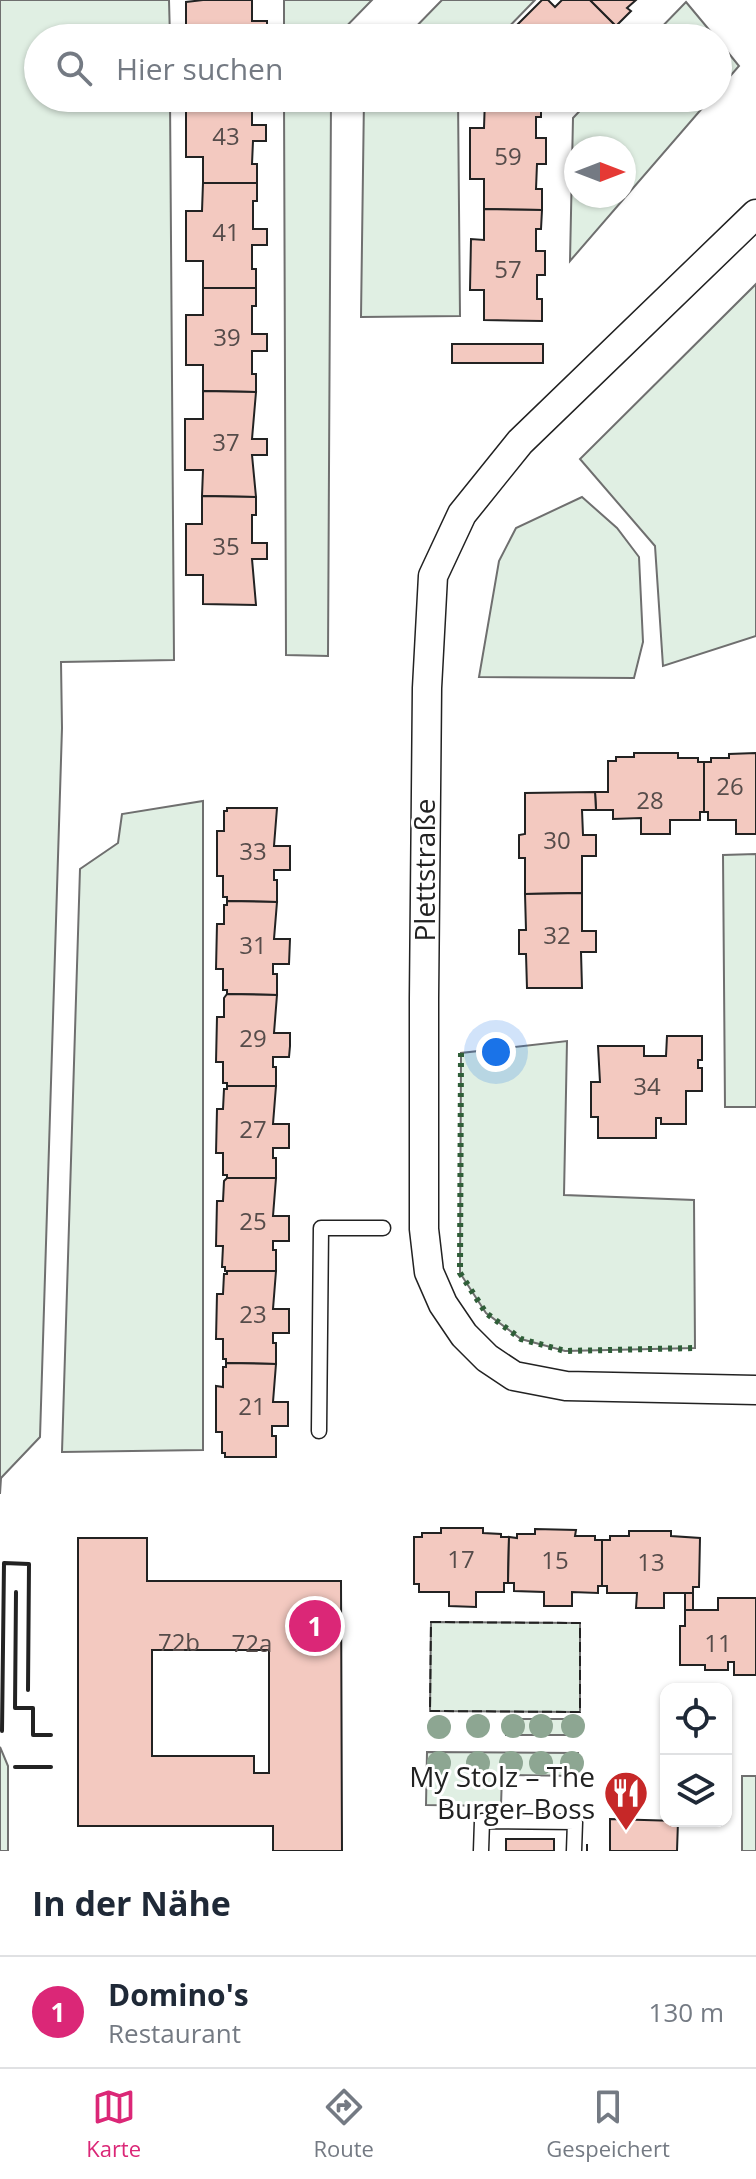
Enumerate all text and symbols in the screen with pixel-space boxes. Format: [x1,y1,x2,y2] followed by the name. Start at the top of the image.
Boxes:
[24,24,732,112] search box
[52,46,96,90] icon: search
[116,48,283,89] text: Hier suchen
[212,119,240,152] house number: 43
[564,136,636,208] north arrow
[494,139,522,172] house number: 59
[212,215,240,248] house number: 41
[494,252,522,285] house number: 57
[213,320,241,353] house number: 39
[212,425,240,458] house number: 37
[212,529,240,562] house number: 35
[716,769,744,802] house number: 26
[636,783,664,816] house number: 28
[405,798,443,942] street label: Plettstraße
[543,823,571,856] house number: 30
[239,834,267,867] house number: 33
[543,918,571,951] house number: 32
[239,928,267,961] house number: 31
[239,1021,267,1054] house number: 29
[476,1032,516,1072] your location
[633,1069,661,1102] house number: 34
[239,1112,267,1145] house number: 27
[239,1204,267,1237] house number: 25
[239,1297,267,1330] house number: 23
[238,1389,266,1422] house number: 21
[447,1542,475,1575] house number: 17
[541,1543,569,1576] house number: 15
[637,1545,665,1578] house number: 13
[289,1596,341,1656] pin: 1
[158,1625,200,1658] house number: 72b
[232,1626,272,1659] house number: 72a
[704,1626,732,1659] house number: 11
[660,1683,732,1827] map controls
[660,1683,732,1755] button: locate
[660,1755,732,1827] button: layers
[409,1757,595,1827] place label: My Stolz – The Burger Boss
[602,1769,650,1832] restaurant icon: My Stolz – The Burger Boss
[32,1880,231,1926] text: In der Nähe
[108,1974,249,2015] text: Domino's
[51,1994,65,2030] text: 1
[649,1994,724,2030] text: 130 m
[108,2015,241,2051] text: Restaurant
[86,2085,141,2163] tab: Karte
[313,2085,374,2163] tab: Route
[546,2085,670,2163] tab: Gespeichert

